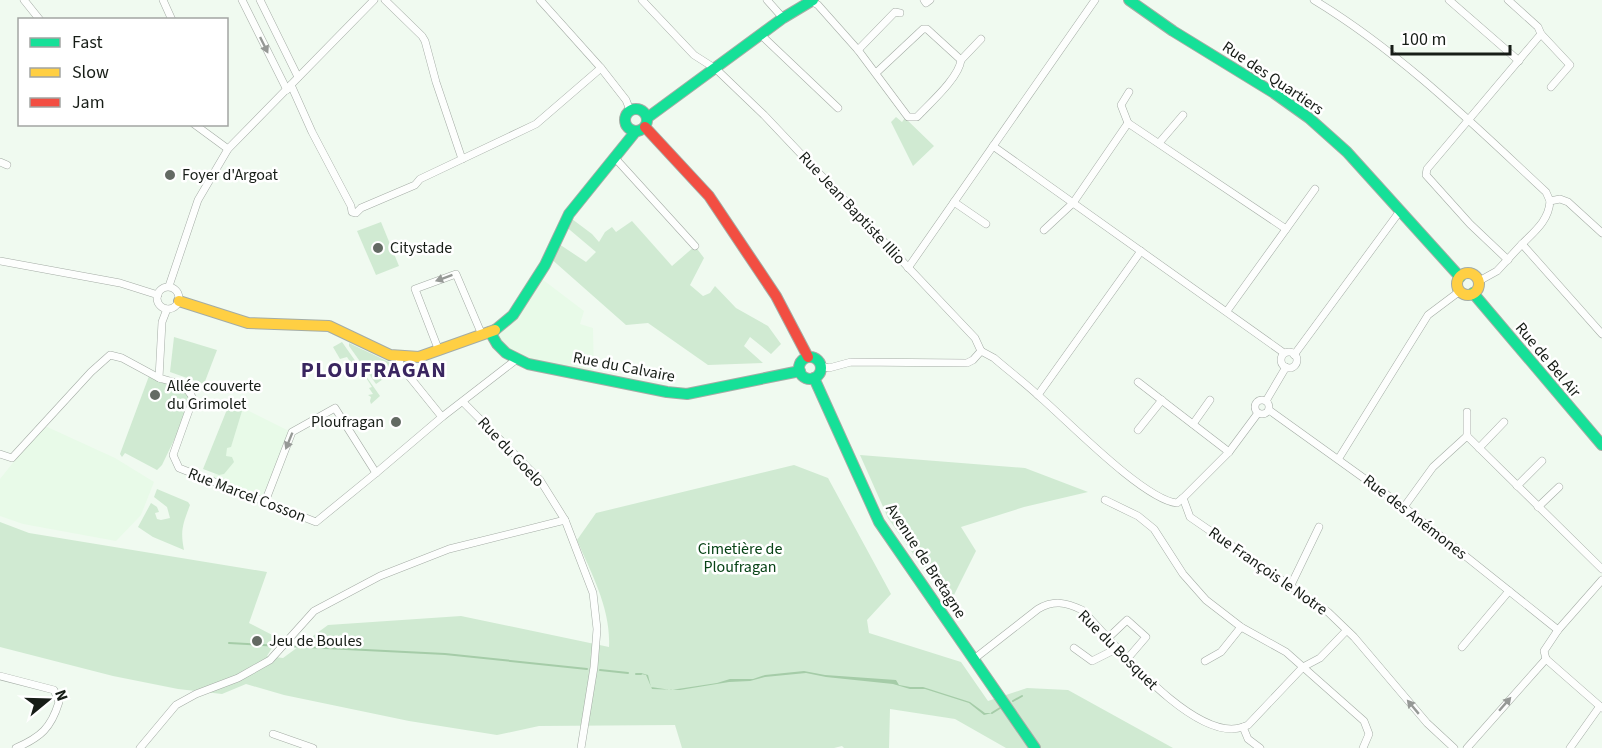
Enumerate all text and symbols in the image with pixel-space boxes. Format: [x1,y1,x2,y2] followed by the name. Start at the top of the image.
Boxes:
[18,18,228,126] legend
[1392,18,1510,56] scale bar
[1401,27,1446,52] text: 100 m
[72,30,103,55] text: Fast
[1218,36,1328,120] street label: Rue des Quartiers
[260,37,269,54] one-way arrow
[72,60,109,85] text: Slow
[72,90,105,115] text: Jam
[794,147,910,269] street label: Rue Jean Baptiste Illio
[182,164,279,186] place label: Foyer d'Argoat
[163,168,177,182] marker: Foyer d'Argoat
[390,237,452,259] place label: Citystade
[371,241,385,255] marker: Citystade
[435,274,453,283] one-way arrow
[1510,318,1586,403] street label: Rue de Bel Air
[571,346,677,388] street label: Rue du Calvaire
[301,354,447,386] district label: PLOUFRAGAN
[167,375,261,415] place label: Allée couverte du Grimolet
[148,388,162,402] marker: Allée couverte du Grimolet
[311,411,384,433] place label: Ploufragan
[473,412,549,492] street label: Rue du Goelo
[389,415,403,429] marker: Ploufragan
[284,433,294,451] one-way arrow
[185,462,309,528] street label: Rue Marcel Cosson
[1358,469,1472,565] street label: Rue des Anémones
[881,499,971,623] street label: Avenue de Bretagne
[1204,522,1332,620] street label: Rue François le Notre
[698,538,782,578] park label: Cimetière de Ploufragan
[1073,605,1163,695] street label: Rue du Bosquet
[269,630,362,652] place label: Jeu de Boules
[250,634,264,648] marker: Jeu de Boules
[18,670,78,730] north arrow
[49,687,73,704] text: N
[1498,697,1511,712] one-way arrow
[1407,700,1420,715] one-way arrow

